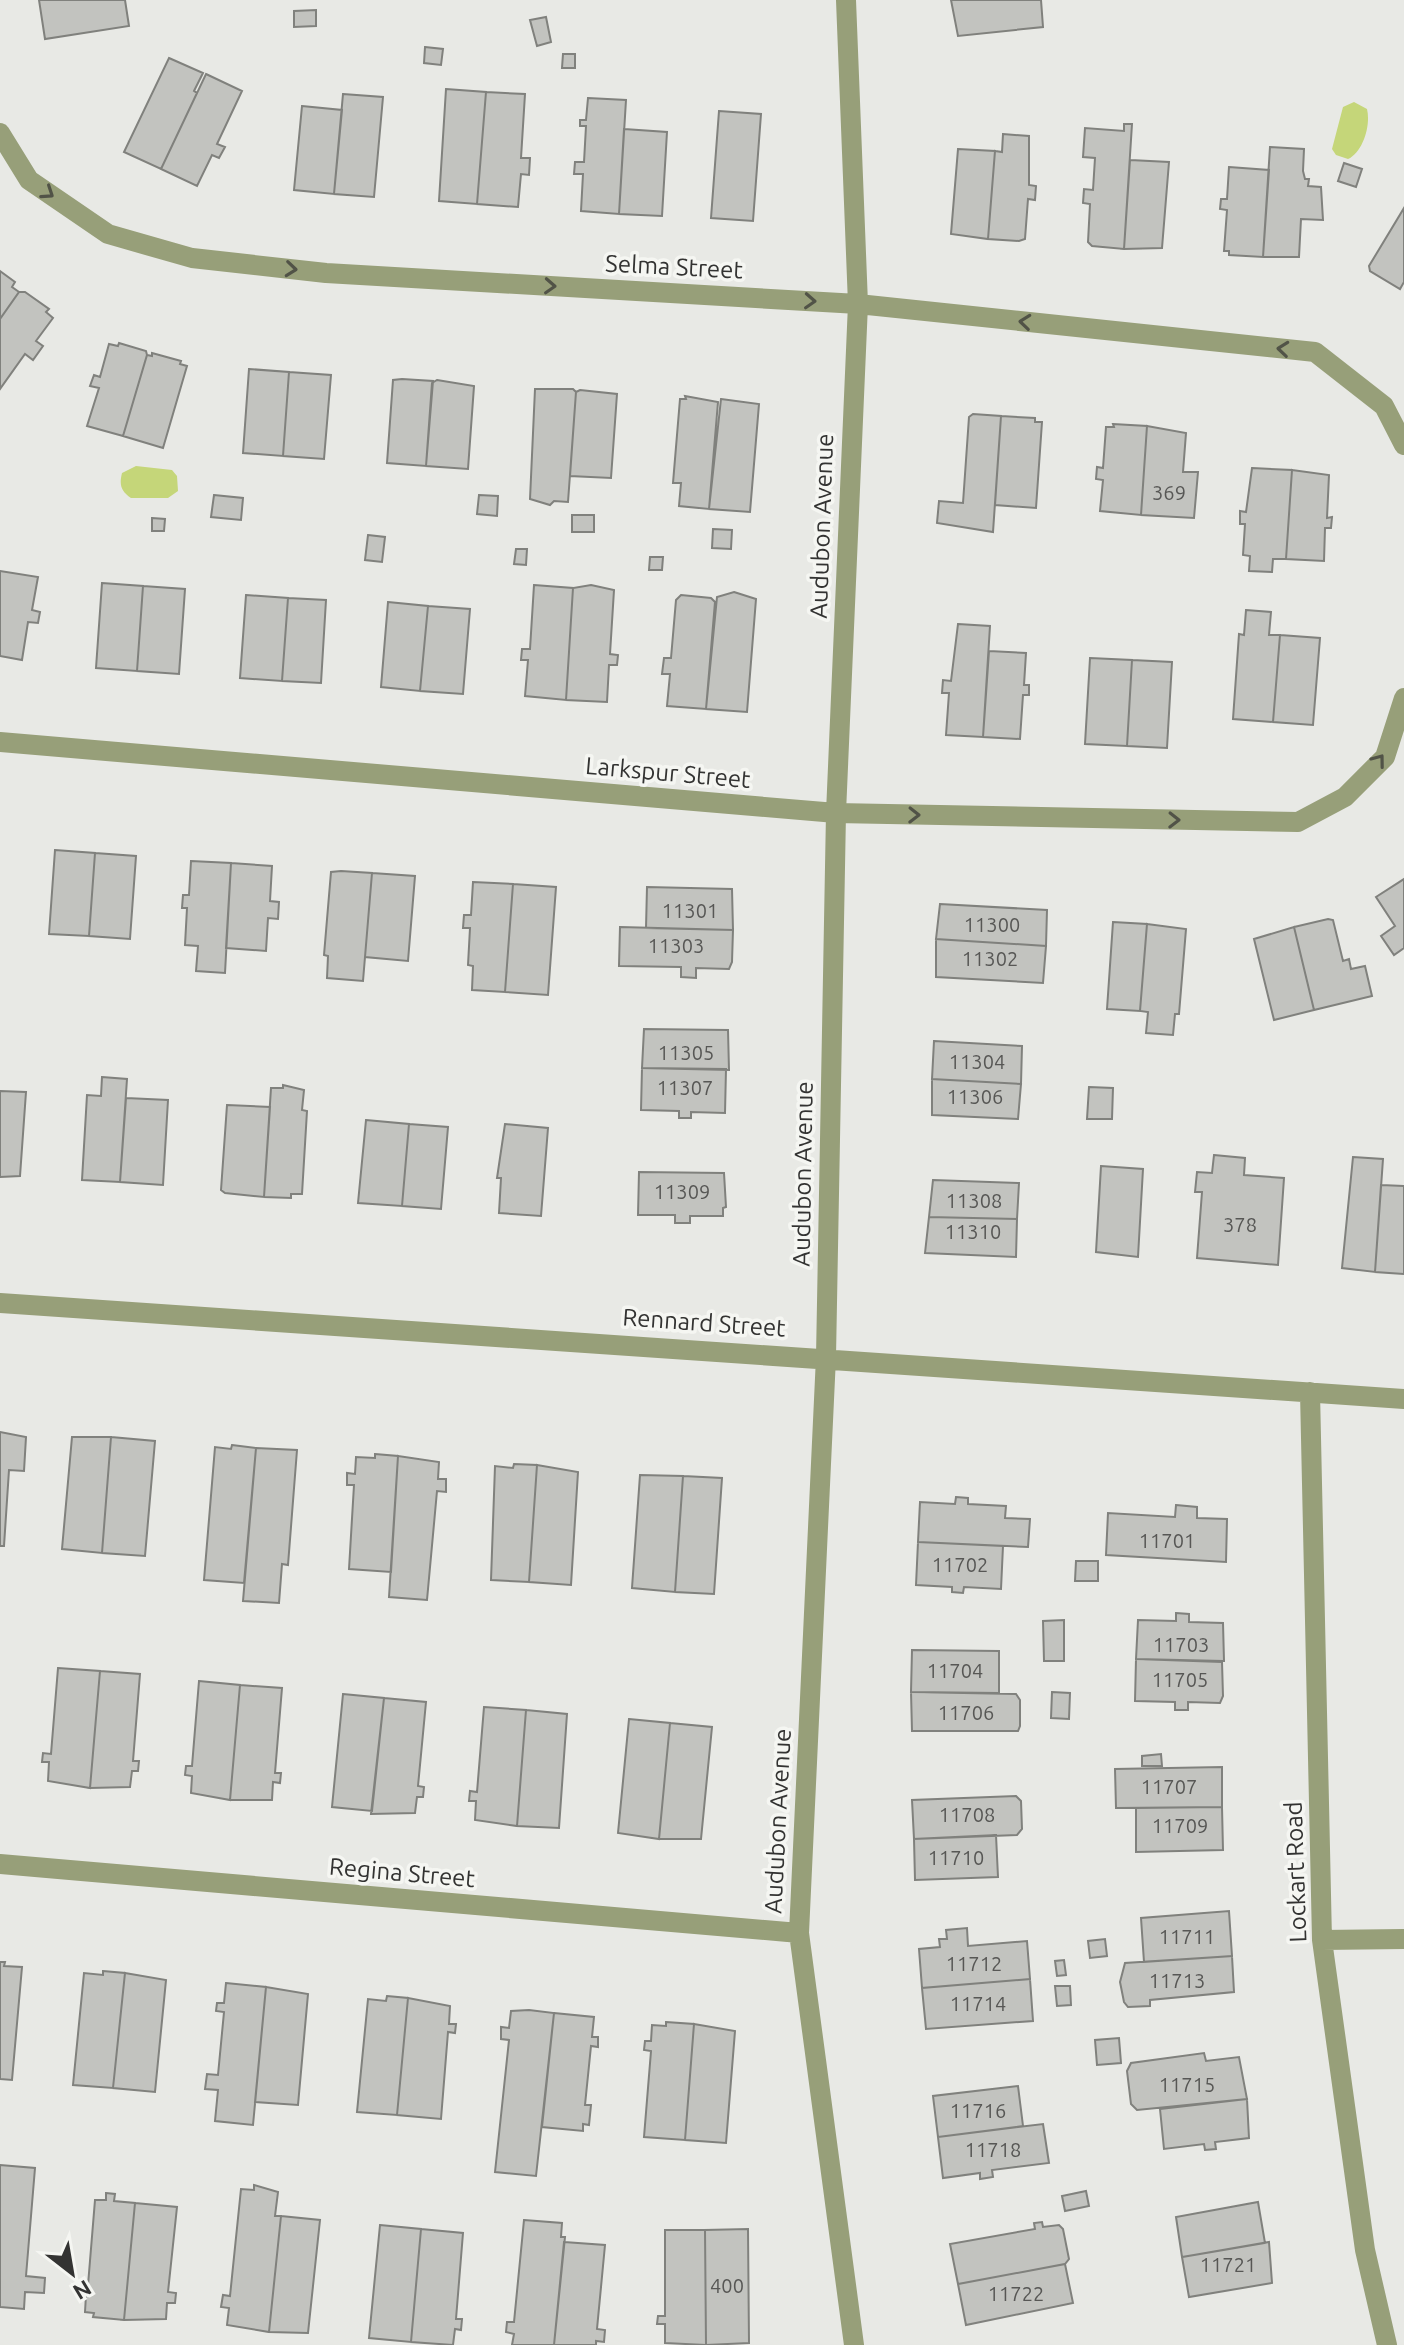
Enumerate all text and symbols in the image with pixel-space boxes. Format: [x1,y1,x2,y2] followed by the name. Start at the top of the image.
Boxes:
[39,183,53,198] one-way arrow
[605,249,744,284] street label: Selma Street
[285,260,298,277] one-way arrow
[544,277,557,294] one-way arrow
[804,293,817,310] one-way arrow
[1018,313,1031,330] one-way arrow
[1276,340,1289,357] one-way arrow
[805,433,838,619] street label: Audubon Avenue
[1152,481,1186,504] house number: 369
[584,752,752,793] street label: Larkspur Street
[1369,754,1383,769] one-way arrow
[908,806,921,824] one-way arrow
[1168,811,1181,829] one-way arrow
[662,899,718,922] house number: 11301
[964,913,1020,936] house number: 11300
[648,934,704,957] house number: 11303
[962,947,1018,970] house number: 11302
[658,1041,714,1064] house number: 11305
[949,1050,1005,1073] house number: 11304
[657,1076,713,1099] house number: 11307
[787,1081,818,1267] street label: Audubon Avenue
[947,1085,1003,1108] house number: 11306
[654,1180,710,1203] house number: 11309
[946,1189,1002,1212] house number: 11308
[1223,1213,1257,1236] house number: 378
[945,1220,1001,1243] house number: 11310
[622,1303,787,1342] street label: Rennard Street
[1139,1529,1195,1552] house number: 11701
[932,1553,988,1576] house number: 11702
[1153,1633,1209,1656] house number: 11703
[927,1659,983,1682] house number: 11704
[1152,1668,1208,1691] house number: 11705
[938,1701,994,1724] house number: 11706
[759,1728,796,1914] street label: Audubon Avenue
[1141,1775,1197,1798] house number: 11707
[1280,1801,1311,1943] street label: Lockart Road
[939,1803,995,1826] house number: 11708
[1152,1814,1208,1837] house number: 11709
[928,1846,984,1869] house number: 11710
[328,1853,477,1892] street label: Regina Street
[1159,1925,1215,1948] house number: 11711
[946,1952,1002,1975] house number: 11712
[1149,1969,1205,1992] house number: 11713
[950,1992,1006,2015] house number: 11714
[1159,2073,1215,2096] house number: 11715
[950,2099,1006,2122] house number: 11716
[965,2138,1021,2161] house number: 11718
[32,2233,112,2313] north arrow
[1200,2253,1256,2276] house number: 11721
[710,2274,744,2297] house number: 400
[69,2276,96,2306] text: N
[988,2282,1044,2305] house number: 11722

